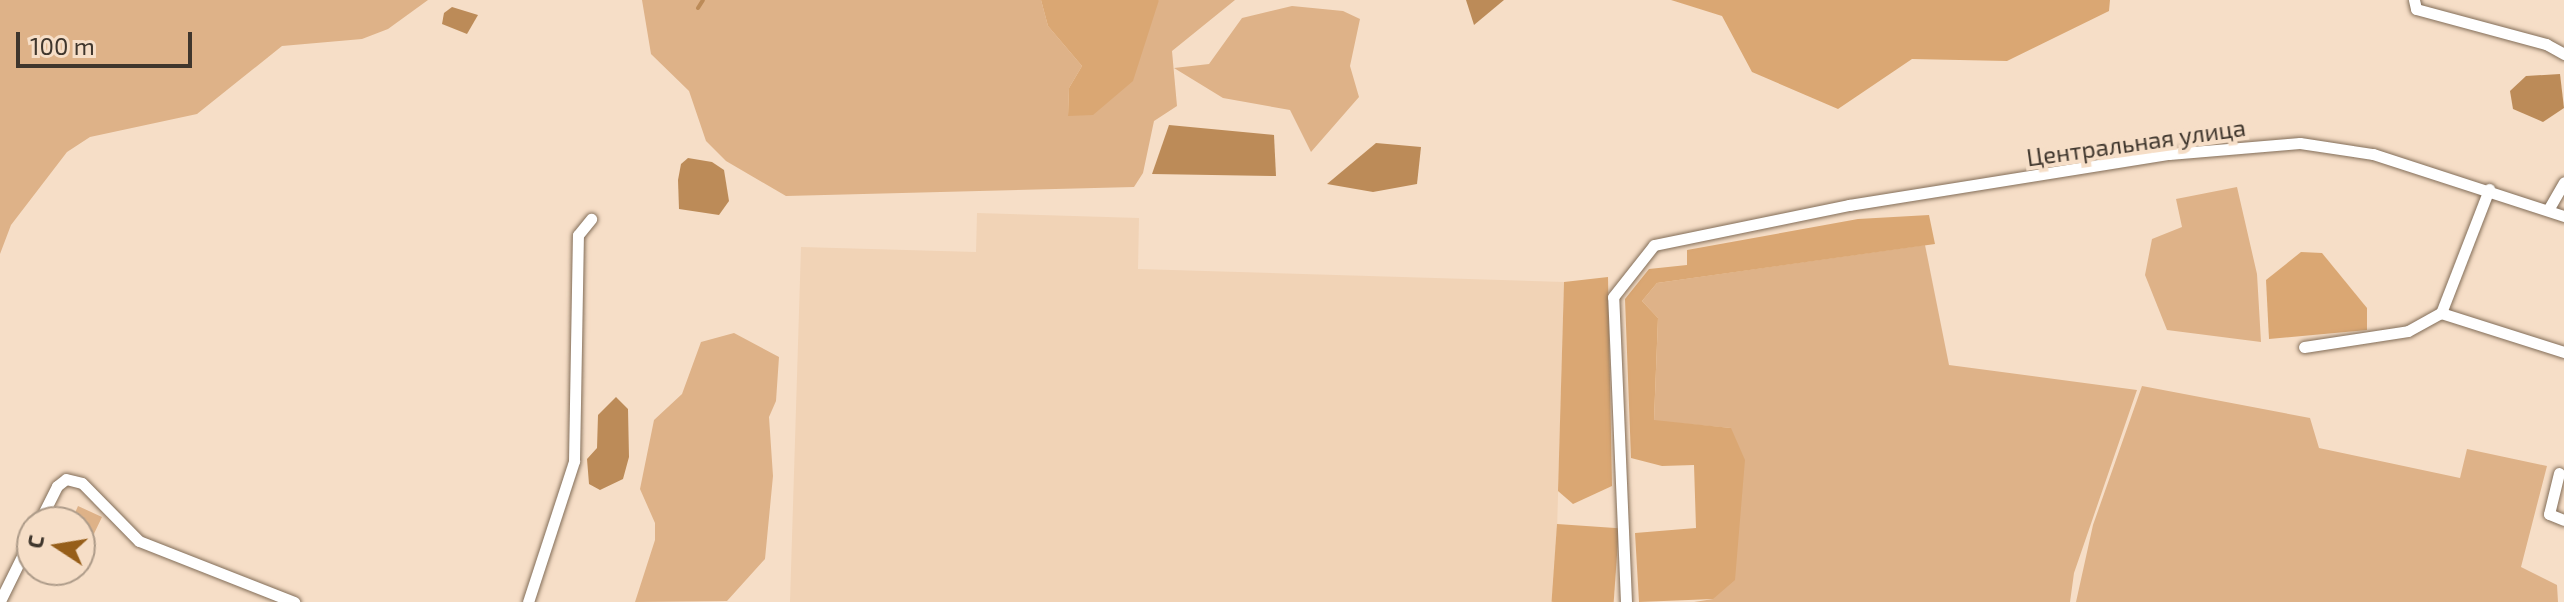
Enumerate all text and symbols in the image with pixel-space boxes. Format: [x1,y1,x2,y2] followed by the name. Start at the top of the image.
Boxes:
[20,16,196,66] scale bar
[30,31,95,60] text: 100 m
[2025,112,2247,172] street label: Центральная улица
[16,506,96,586] north arrow
[20,532,49,550] text: С

